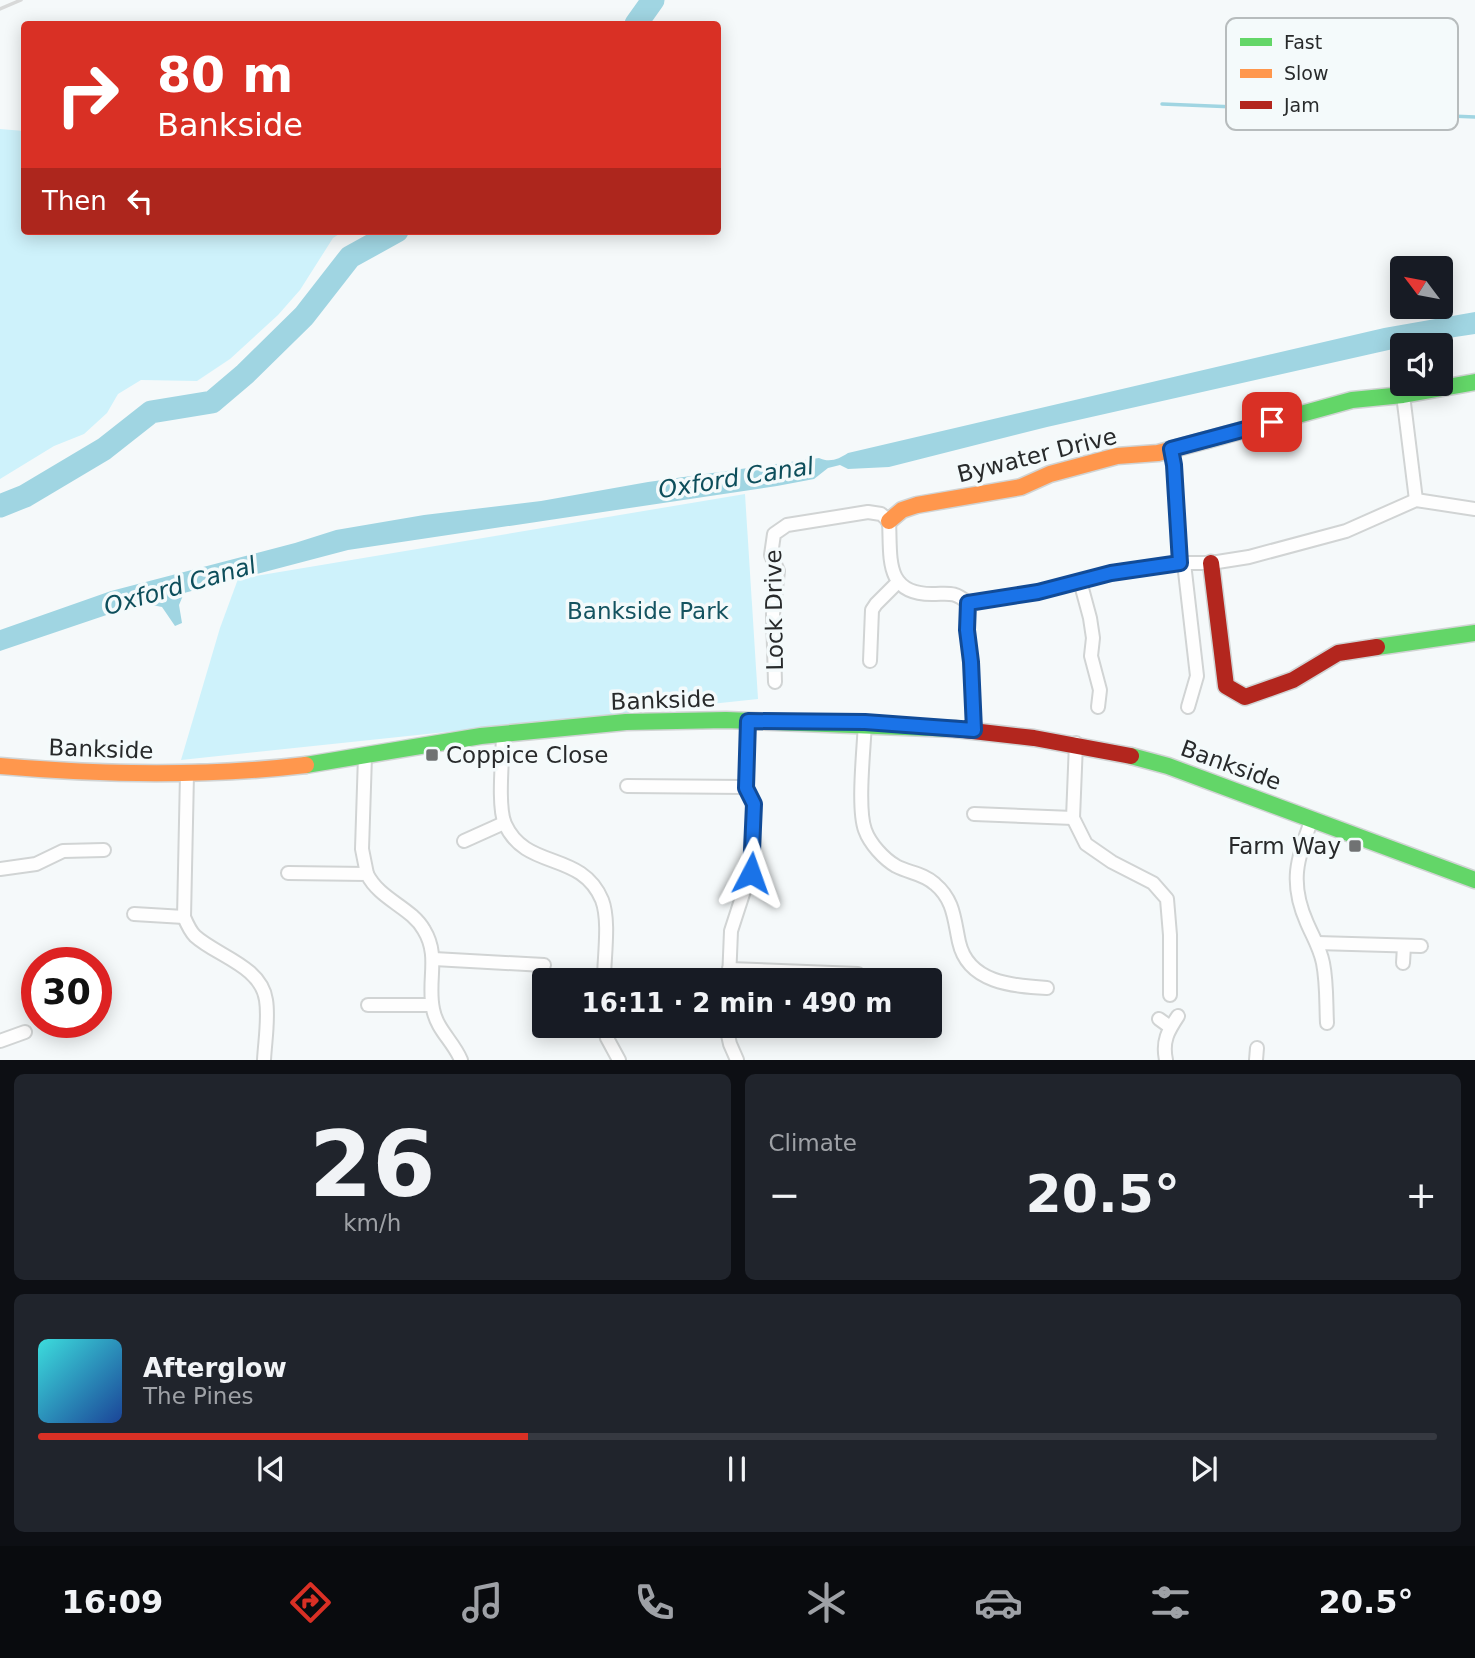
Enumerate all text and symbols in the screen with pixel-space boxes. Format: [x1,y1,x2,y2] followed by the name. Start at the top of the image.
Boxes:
[1226,18,1458,130] legend
[1284,31,1322,53] text: Fast
[157,47,293,104] text: 80 m
[42,49,133,140] icon: right
[1284,62,1329,84] text: Slow
[1283,94,1320,116] text: Jam
[157,106,303,144] text: Bankside
[121,182,159,220] icon: left
[42,186,107,216] text: Then
[1390,256,1452,318] north arrow
[1390,256,1453,396] map controls
[1390,333,1453,396] button: sound
[1242,392,1302,452] pin
[1253,403,1291,441] icon: arrive
[955,423,1119,487] street label: Bywater Drive
[656,452,816,504] water label: Oxford Canal
[760,549,788,671] street label: Lock Drive
[101,551,260,621] water label: Oxford Canal
[567,598,730,624] park label: Bankside Park
[610,685,716,715] street label: Bankside
[48,734,154,764] street label: Bankside
[1177,735,1285,795] street label: Bankside
[446,742,608,768] place label: Coppice Close
[424,747,440,763] marker: Coppice Close
[1228,833,1341,859] place label: Farm Way
[714,836,788,910] position arrow
[1347,838,1363,854] marker: Farm Way
[21,947,112,1038] speed limit sign: 30
[582,988,892,1018] text: 16:11 · 2 min · 490 m
[309,1112,436,1217] text: 26
[769,1130,857,1156] text: Climate
[1026,1164,1180,1224] text: 20.5°
[769,1173,800,1217] text: −
[1405,1173,1437,1217] text: +
[343,1210,401,1236] text: km/h
[143,1353,287,1383] text: Afterglow
[143,1383,254,1409] text: The Pines
[252,1450,290,1488] icon: previous
[718,1450,756,1488] icon: pause
[1185,1450,1223,1488] icon: next
[286,1578,335,1627] icon: directions
[458,1578,507,1627] icon: music
[630,1578,679,1627] icon: phone
[802,1578,851,1627] icon: climate
[974,1578,1023,1627] icon: car
[1146,1578,1195,1627] icon: filters
[62,1583,163,1621] text: 16:09
[1318,1583,1413,1621] text: 20.5°

